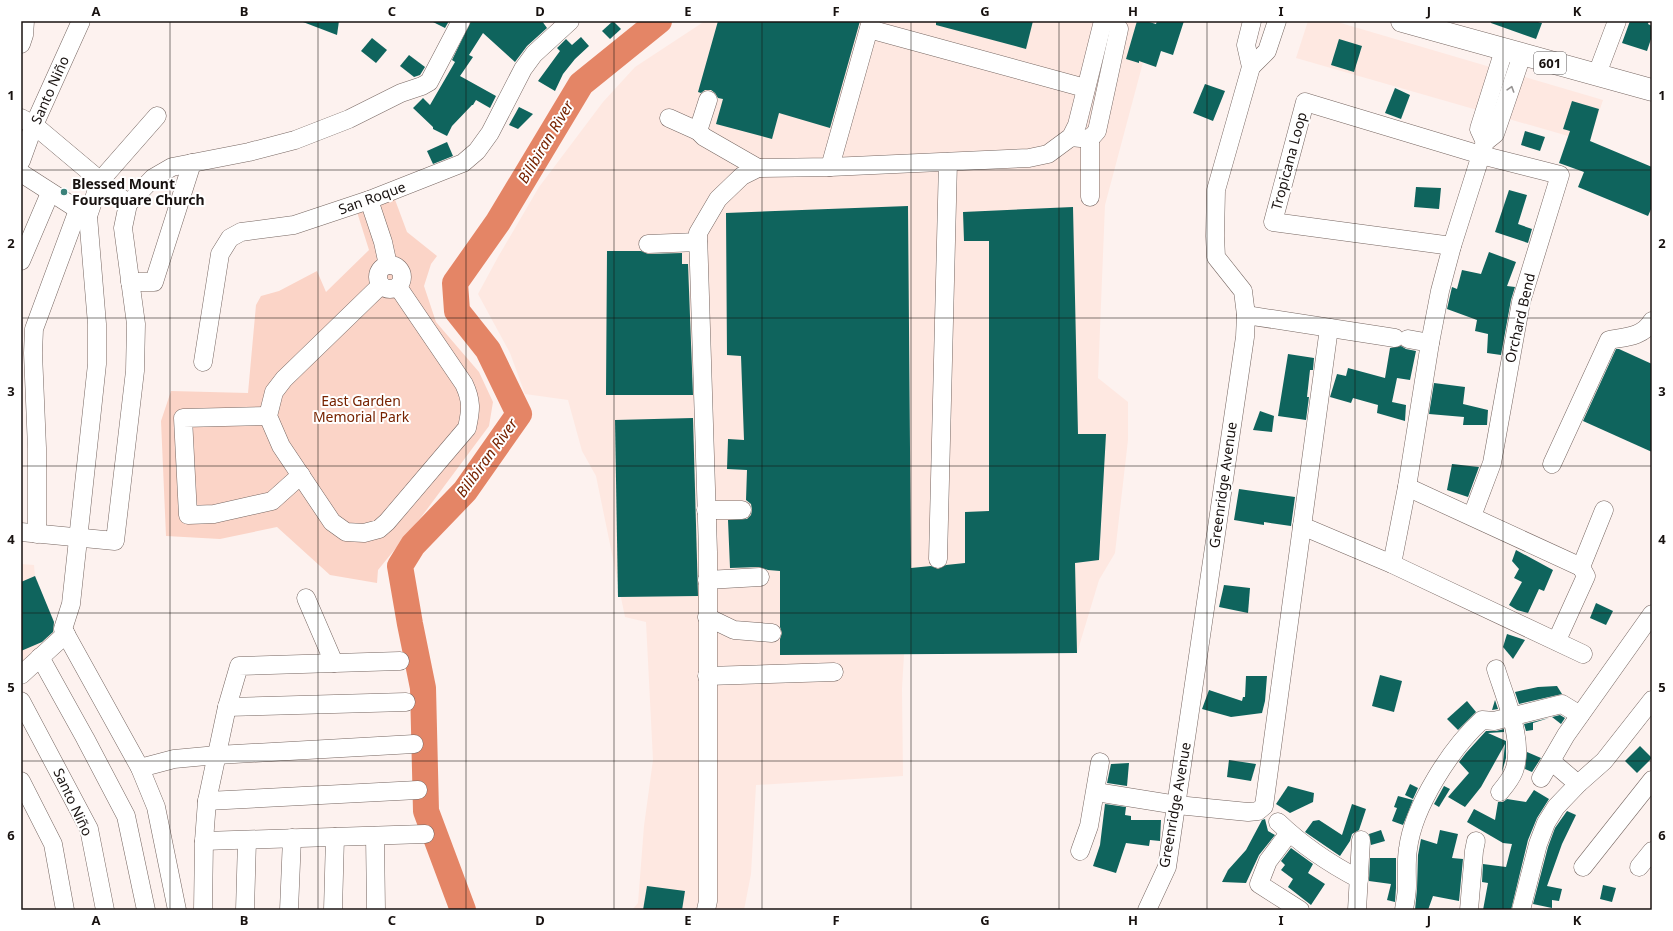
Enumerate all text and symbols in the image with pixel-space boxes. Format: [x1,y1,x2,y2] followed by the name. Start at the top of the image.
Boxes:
[92,2,101,20] text: A
[240,2,248,20] text: B
[388,2,396,20] text: C
[535,2,545,20] text: D
[684,2,692,20] text: E
[832,2,840,20] text: F
[980,2,990,20] text: G
[1128,2,1138,20] text: H
[1278,2,1284,20] text: I
[1426,2,1431,20] text: J
[1573,2,1582,20] text: K
[1534,52,1566,74] road number: 601
[26,53,73,127] street label: Santo Niño
[1506,85,1515,92] one-way arrow
[7,86,15,104] text: 1
[1658,86,1666,104] text: 1
[513,96,578,186] water label: Bilibiran River
[1266,110,1311,212] street label: Tropicana Loop
[72,174,205,209] place label: Blessed Mount Foursquare Church
[336,177,408,218] street label: San Roque
[59,187,69,197] marker: Blessed Mount Foursquare Church
[7,234,15,252] text: 2
[1658,234,1666,252] text: 2
[1500,271,1539,365] street label: Orchard Bend
[7,382,15,400] text: 3
[1658,382,1666,400] text: 3
[313,391,410,426] park label: East Garden Memorial Park
[451,413,522,501] water label: Bilibiran River
[1204,420,1241,549] street label: Greenridge Avenue
[7,530,15,548] text: 4
[1658,530,1666,548] text: 4
[7,678,15,696] text: 5
[1658,678,1666,696] text: 5
[1154,740,1195,869] street label: Greenridge Avenue
[49,765,97,839] street label: Santo Niño
[7,826,15,844] text: 6
[1658,826,1666,844] text: 6
[92,911,101,929] text: A
[240,911,248,929] text: B
[388,911,396,929] text: C
[535,911,545,929] text: D
[684,911,692,929] text: E
[832,911,840,929] text: F
[980,911,990,929] text: G
[1128,911,1138,929] text: H
[1278,911,1284,929] text: I
[1426,911,1431,929] text: J
[1573,911,1582,929] text: K

